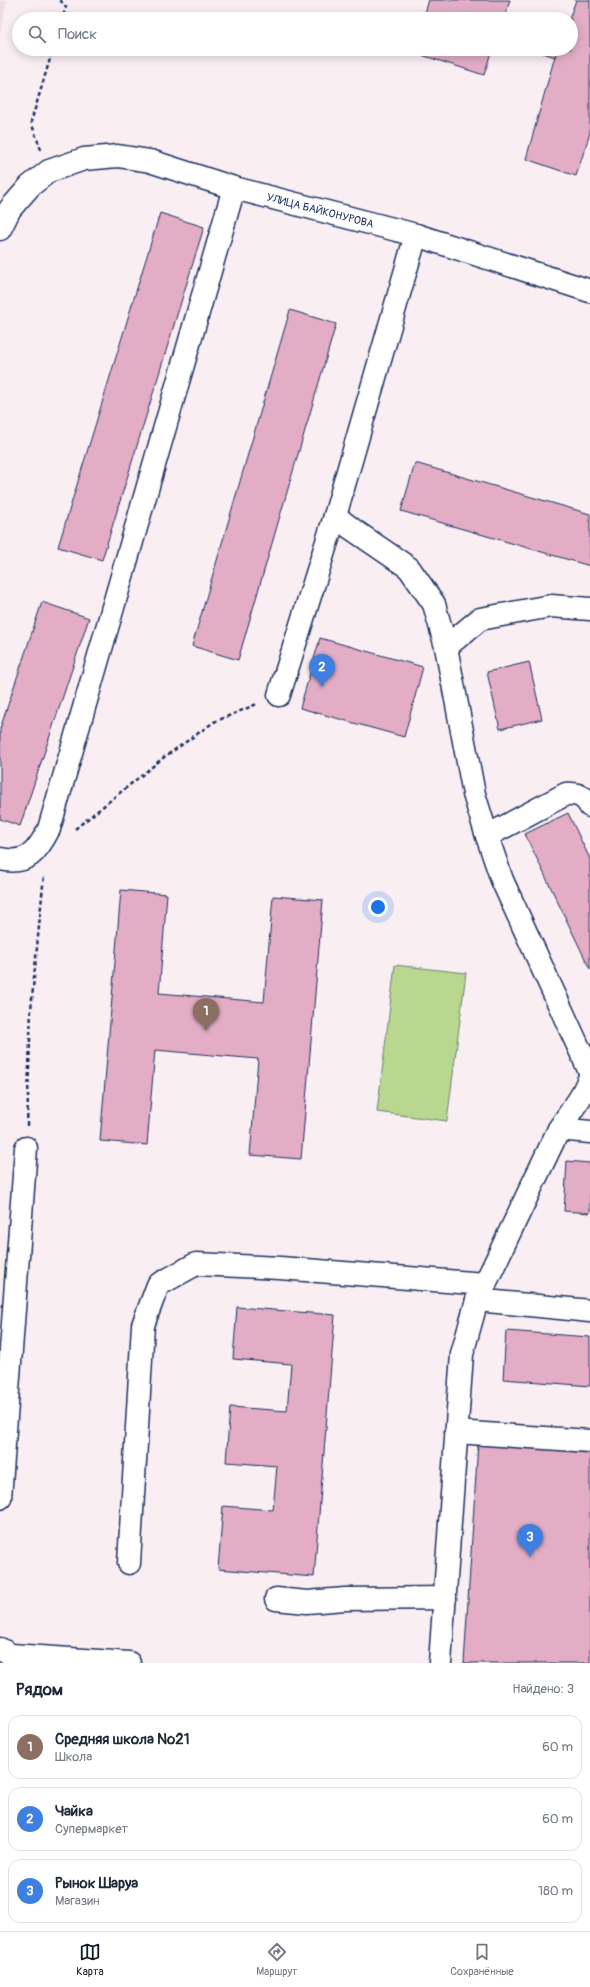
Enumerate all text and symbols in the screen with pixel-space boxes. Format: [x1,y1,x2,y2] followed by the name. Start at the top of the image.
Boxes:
[12,12,578,56] search box
[26,23,48,45] icon: search
[58,25,97,44] text: Поиск
[265,190,375,230] street label: УЛИЦА БАЙКОНУРОВА
[309,654,335,687] pin: 2
[368,897,388,917] your location
[193,998,219,1031] pin: 1
[517,1524,543,1557] pin: 3
[16,1679,63,1700] text: Рядом
[512,1681,574,1697] text: Найдено: 3
[55,1730,190,1749] text: Средняя школа №21
[27,1739,33,1755] text: 1
[542,1739,573,1755] text: 60 m
[55,1749,92,1765] text: Школа
[55,1802,93,1821] text: Чайка
[26,1811,34,1827] text: 2
[542,1811,573,1827] text: 60 m
[55,1821,128,1837] text: Супермаркет
[55,1874,138,1893] text: Рынок Шаруа
[26,1883,34,1899] text: 3
[538,1883,573,1899] text: 180 m
[55,1893,99,1909] text: Магазин
[76,1941,104,1978] tab: Карта
[256,1941,298,1978] tab: Маршрут
[450,1941,514,1978] tab: Сохранённые

